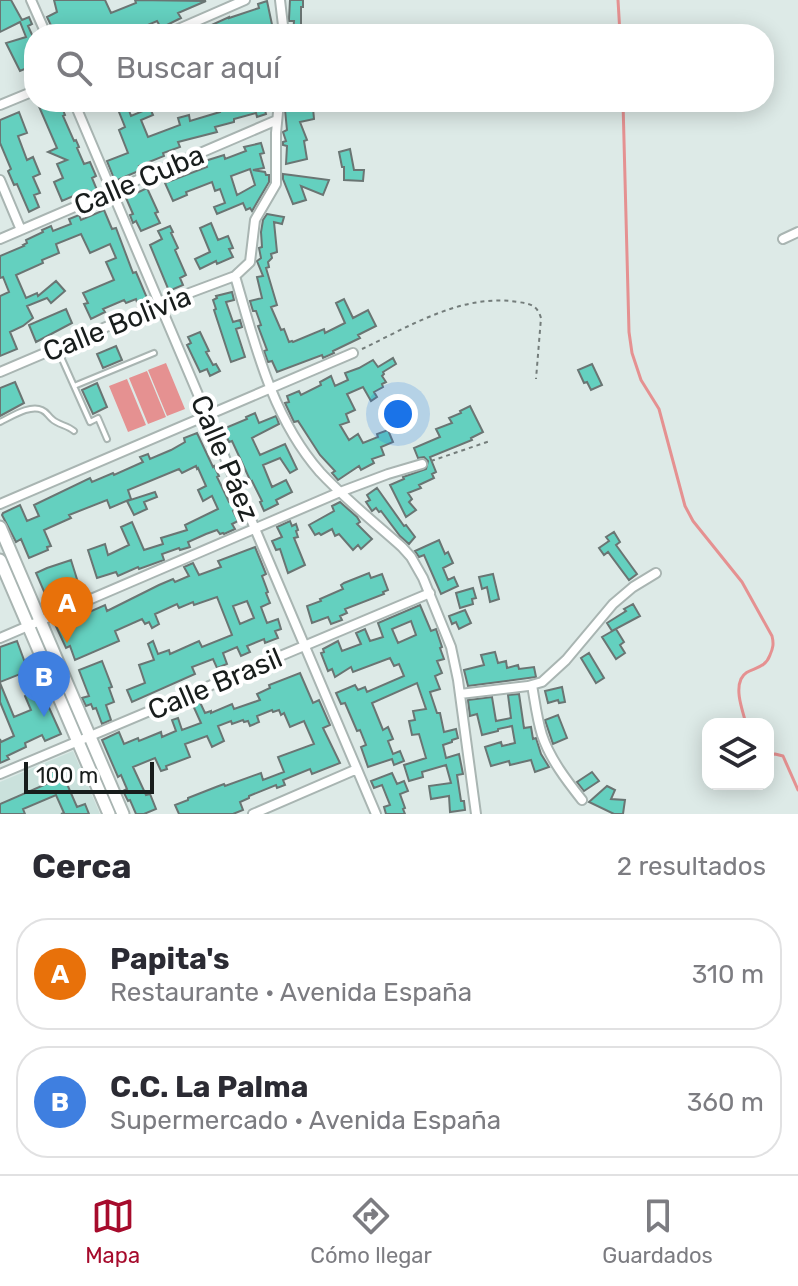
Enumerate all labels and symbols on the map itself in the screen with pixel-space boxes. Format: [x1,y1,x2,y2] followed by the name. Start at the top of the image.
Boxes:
[69,138,209,222] street label: Calle Cuba
[38,279,196,369] street label: Calle Bolivia
[184,390,266,526] street label: Calle Páez
[378,394,418,434] your location
[41,577,93,643] pin: A
[143,641,287,727] street label: Calle Brasil
[18,651,70,717] pin: B
[24,758,154,794] scale bar

